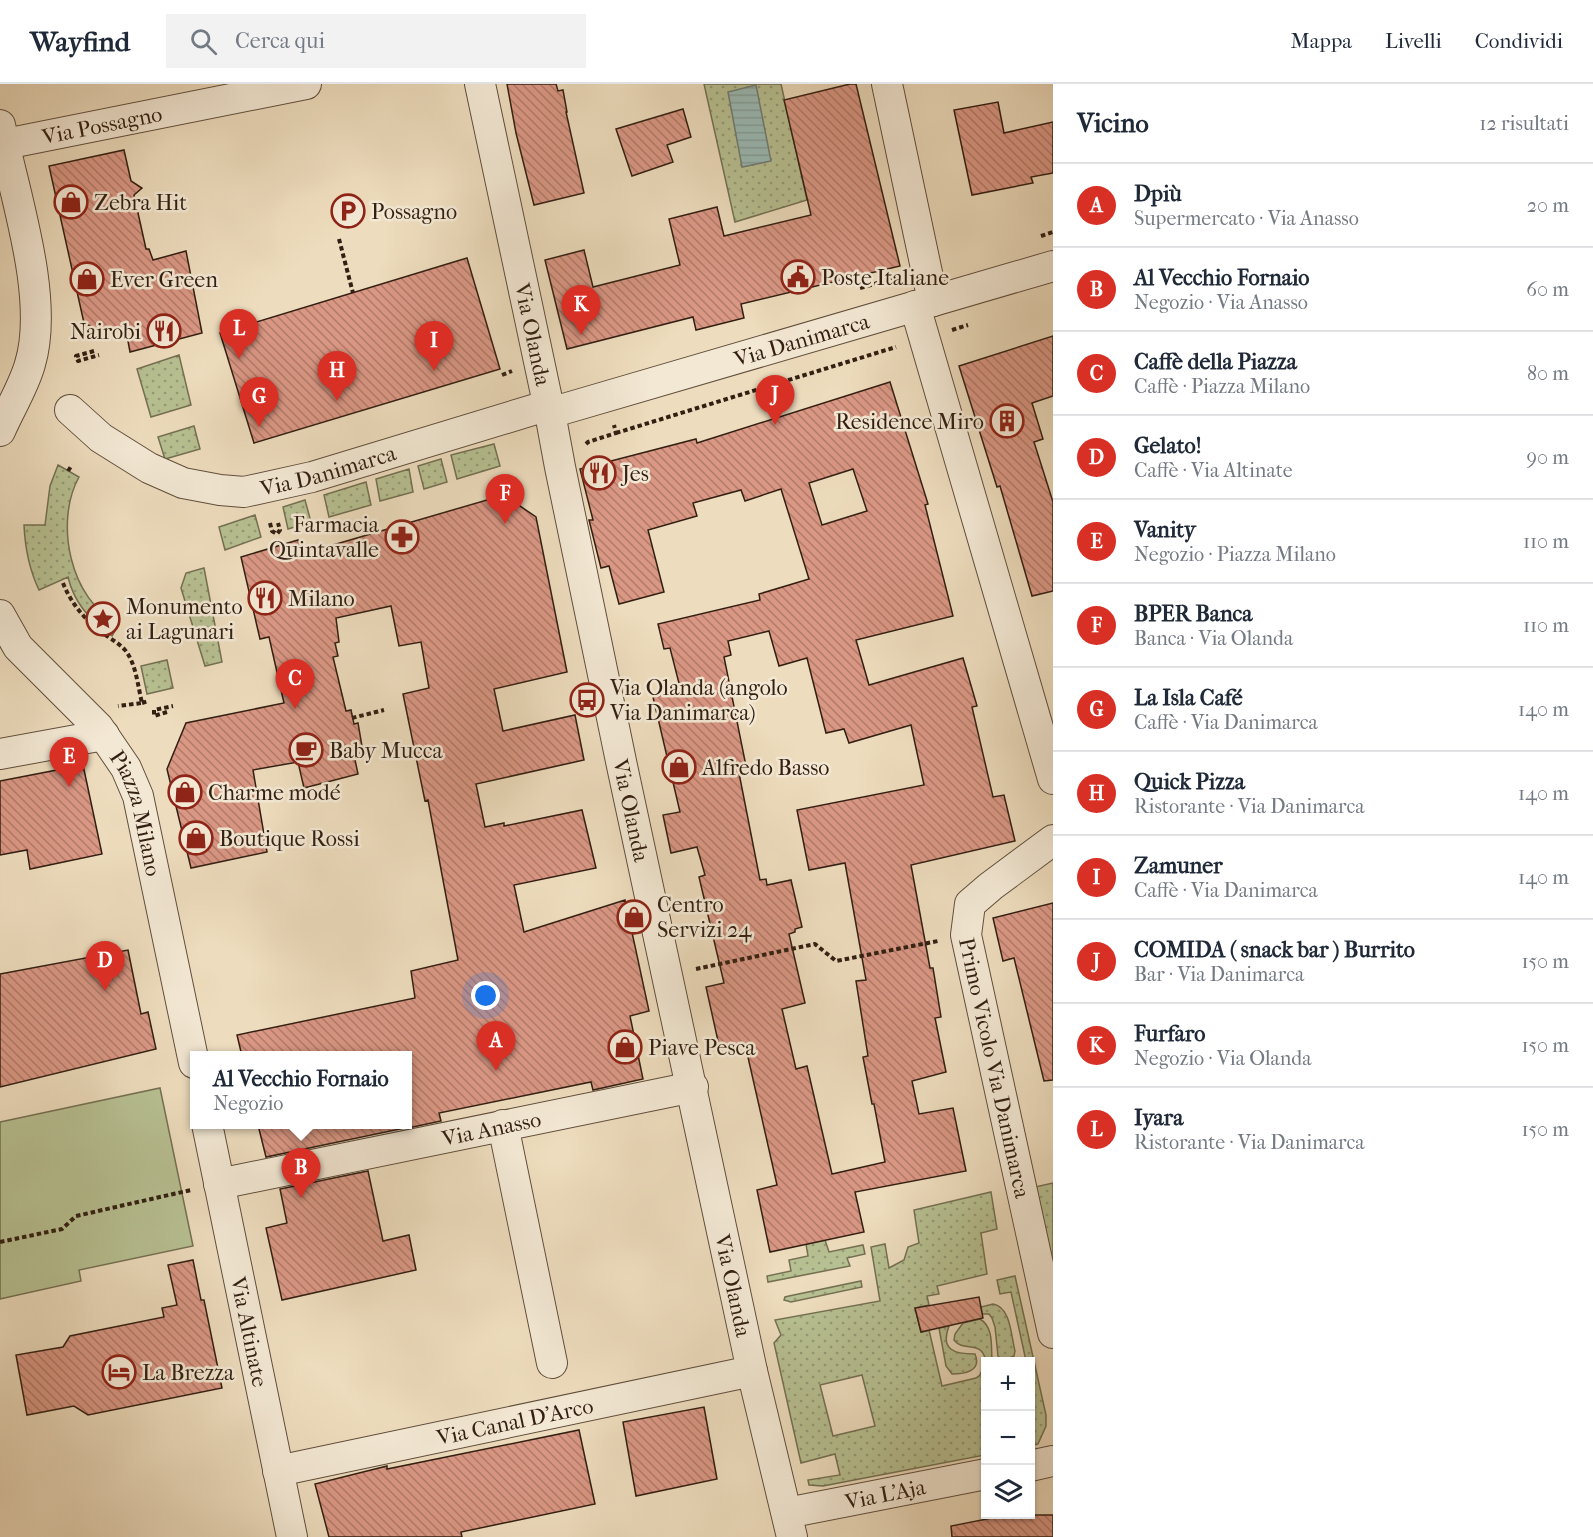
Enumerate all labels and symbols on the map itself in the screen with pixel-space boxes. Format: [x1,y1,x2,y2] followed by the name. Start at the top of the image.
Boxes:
[39,101,164,150] street label: Via Possagno
[53,184,89,220] shop icon: Zebra Hit
[94,190,187,216] place label: Zebra Hit
[330,193,366,229] parking icon: Possagno
[371,199,457,225] place label: Possagno
[780,259,816,295] public building icon: Poste Italiane
[69,261,105,297] shop icon: Ever Green
[821,265,949,291] place label: Poste Italiane
[110,267,218,293] place label: Ever Green
[509,280,556,389] street label: Via Olanda
[562,286,600,335] pin: K
[730,308,873,373] street label: Via Danimarca
[220,310,258,359] pin: L
[146,313,182,349] restaurant icon: Nairobi
[70,319,141,345] place label: Nairobi
[414,322,454,371] pin: I
[318,352,356,401] pin: H
[756,376,794,425] pin: J
[240,378,278,427] pin: G
[989,403,1025,439] building icon: Residence Miro
[835,409,984,435] place label: Residence Miro
[257,440,400,502] street label: Via Danimarca
[581,455,617,491] restaurant icon: Jes
[620,461,649,487] place label: Jes
[486,474,524,524] pin: F
[269,512,380,563] place label: Farmacia Quintavalle
[384,519,420,555] pharmacy icon: Farmacia Quintavalle
[247,580,283,616] restaurant icon: Milano
[288,586,355,612] place label: Milano
[126,594,243,645] place label: Monumento ai Lagunari
[85,601,121,637] place icon: Monumento ai Lagunari
[276,660,314,709] pin: C
[609,675,788,726] place label: Via Olanda (angolo Via Danimarca)
[569,682,605,718] bus stop icon: Via Olanda (angolo Via Danimarca)
[288,732,324,768] cafe icon: Baby Mucca
[50,738,88,787] pin: E
[329,738,443,764] place label: Baby Mucca
[104,746,166,879] street label: Piazza Milano
[661,749,697,785] shop icon: Alfredo Basso
[701,755,829,781] place label: Alfredo Basso
[607,756,654,865] street label: Via Olanda
[167,774,203,810] shop icon: Charme modé
[208,780,341,806] place label: Charme modé
[178,820,214,856] shop icon: Boutique Rossi
[219,826,360,852] place label: Boutique Rossi
[657,892,752,943] place label: Centro Servizi 24
[616,899,652,935] shop icon: Centro Servizi 24
[953,935,1035,1201] street label: Primo Vicolo Via Danimarca
[86,942,124,991] pin: D
[471,981,500,1010] your location
[476,1022,516,1071] pin: A
[607,1029,643,1065] shop icon: Piave Pesca
[648,1035,756,1061] place label: Piave Pesca
[439,1106,543,1152] street label: Via Anasso
[282,1148,320,1198] pin: B
[709,1231,756,1340] street label: Via Olanda
[225,1273,273,1389] street label: Via Altinate
[101,1354,137,1390] hotel icon: La Brezza
[142,1360,235,1386] place label: La Brezza
[433,1393,596,1451] street label: Via Canal D'Arco
[842,1474,929,1516] street label: Via L'Aja

